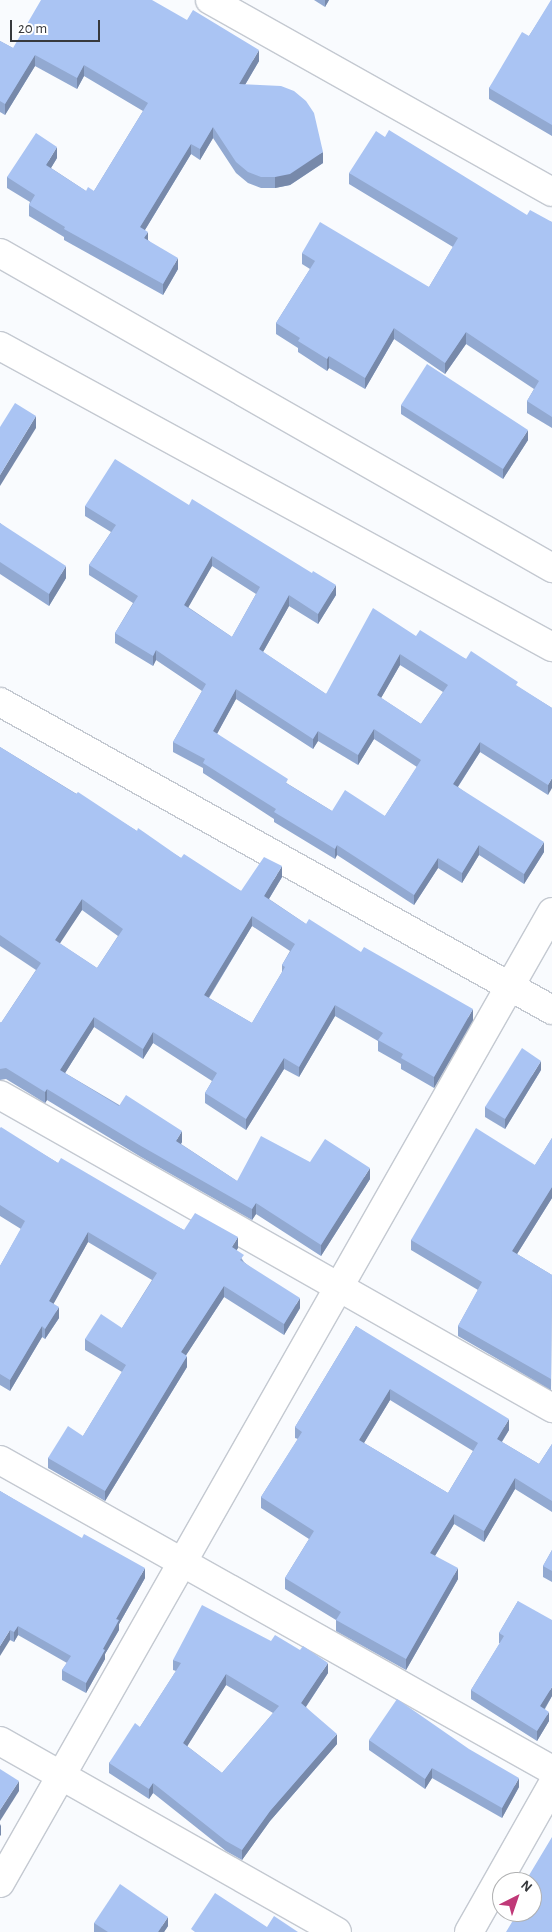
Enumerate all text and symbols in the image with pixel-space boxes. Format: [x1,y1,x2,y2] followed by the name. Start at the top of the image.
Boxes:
[12,10,102,42] scale bar
[18,21,47,36] text: 20 m
[492,1872,542,1922] north arrow
[518,1878,534,1895] text: N

